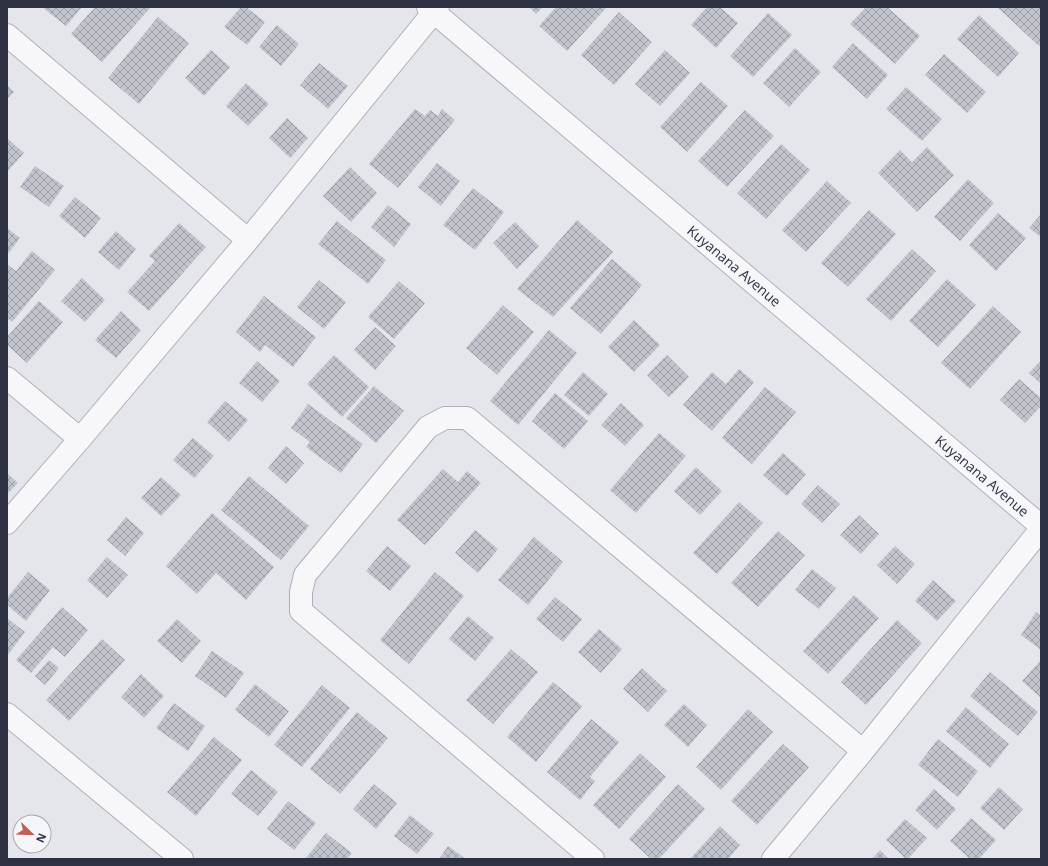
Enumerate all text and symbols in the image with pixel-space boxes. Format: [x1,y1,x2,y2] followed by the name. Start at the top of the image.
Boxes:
[683,221,785,311] street label: Kuyanana Avenue
[931,431,1033,521] street label: Kuyanana Avenue
[12,814,52,854] north arrow
[33,831,50,845] text: N

